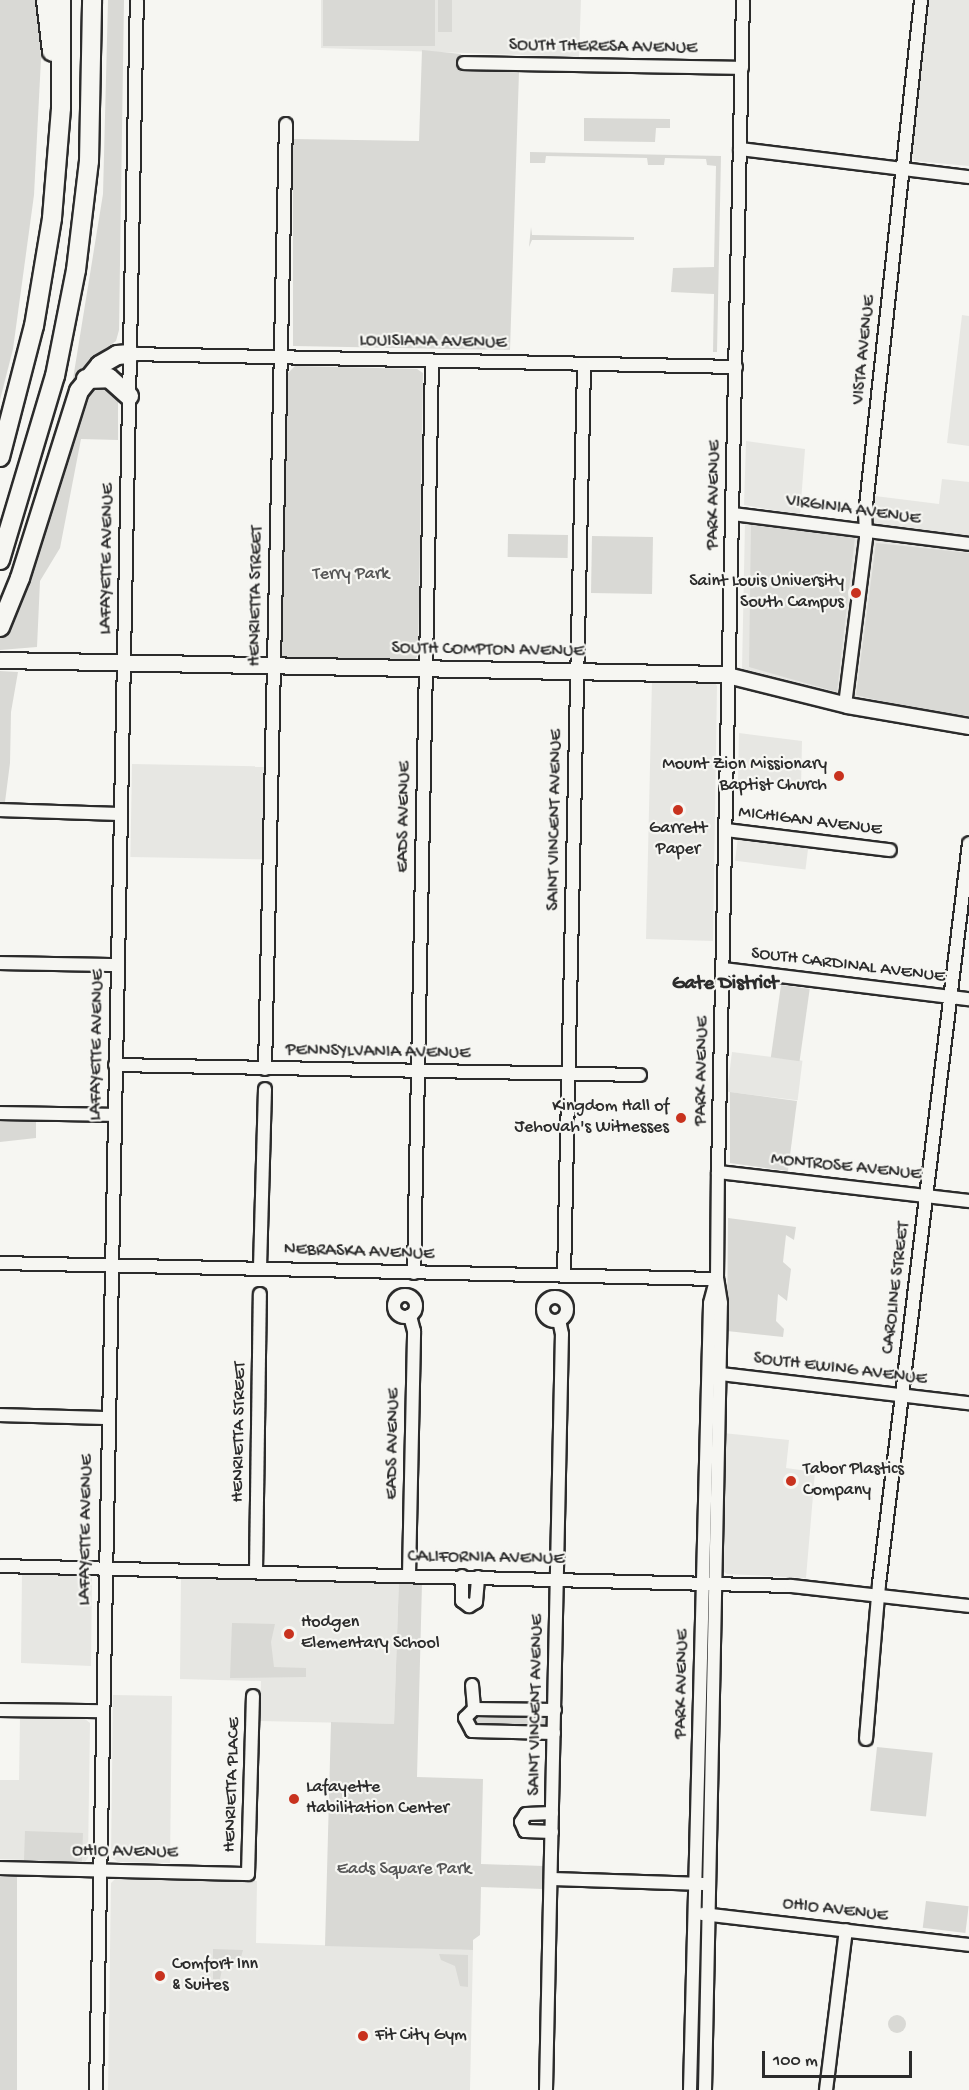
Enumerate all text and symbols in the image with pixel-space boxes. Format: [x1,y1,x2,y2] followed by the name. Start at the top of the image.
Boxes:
[509,36,697,60] street label: SOUTH THERESA AVENUE
[849,294,881,406] street label: VISTA AVENUE
[359,331,507,355] street label: LOUISIANA AVENUE
[703,440,727,550] street label: PARK AVENUE
[96,483,120,635] street label: LAFAYETTE AVENUE
[784,491,922,531] street label: VIRGINIA AVENUE
[245,525,269,667] street label: HENRIETTA STREET
[313,564,389,586] park label: Terry Park
[689,572,844,614] place label: Saint Louis University South Campus
[849,586,863,600] marker: Saint Louis University South Campus
[391,639,585,663] street label: SOUTH COMPTON AVENUE
[544,729,568,911] street label: SAINT VINCENT AVENUE
[662,755,827,798] place label: Mount Zion Missionary Baptist Church
[393,761,417,873] street label: EADS AVENUE
[832,769,846,783] marker: Mount Zion Missionary Baptist Church
[737,802,883,842] street label: MICHIGAN AVENUE
[671,803,685,817] marker: Garrett Paper
[649,819,707,862] place label: Garrett Paper
[750,943,946,989] street label: SOUTH CARDINAL AVENUE
[86,969,110,1121] street label: LAFAYETTE AVENUE
[672,972,778,996] district label: Gate District
[691,1016,715,1126] street label: PARK AVENUE
[285,1041,471,1065] street label: PENNSYLVANIA AVENUE
[515,1097,669,1140] place label: Kingdom Hall of Jehovah's Witnesses
[674,1111,688,1125] marker: Kingdom Hall of Jehovah's Witnesses
[770,1149,922,1187] street label: MONTROSE AVENUE
[878,1221,916,1355] street label: CAROLINE STREET
[283,1240,435,1266] street label: NEBRASKA AVENUE
[752,1349,928,1391] street label: SOUTH EWING AVENUE
[228,1361,252,1503] street label: HENRIETTA STREET
[382,1388,406,1500] street label: EADS AVENUE
[75,1454,99,1606] street label: LAFAYETTE AVENUE
[803,1460,904,1502] place label: Tabor Plastics Company
[784,1474,798,1488] marker: Tabor Plastics Company
[407,1547,565,1571] street label: CALIFORNIA AVENUE
[301,1613,440,1656] place label: Hodgen Elementary School
[525,1614,549,1796] street label: SAINT VINCENT AVENUE
[282,1627,296,1641] marker: Hodgen Elementary School
[671,1629,695,1739] street label: PARK AVENUE
[220,1717,246,1853] street label: HENRIETTA PLACE
[306,1778,449,1820] place label: Lafayette Habilitation Center
[287,1792,301,1806] marker: Lafayette Habilitation Center
[72,1841,178,1865] street label: OHIO AVENUE
[337,1859,471,1881] park label: Eads Square Park
[781,1894,889,1928] street label: OHIO AVENUE
[172,1955,258,1998] place label: Comfort Inn & Suites
[153,1969,167,1983] marker: Comfort Inn & Suites
[375,2025,467,2047] place label: Fit City Gym
[356,2029,370,2043] marker: Fit City Gym
[765,2039,915,2077] scale bar
[773,2051,818,2072] text: 100 m

